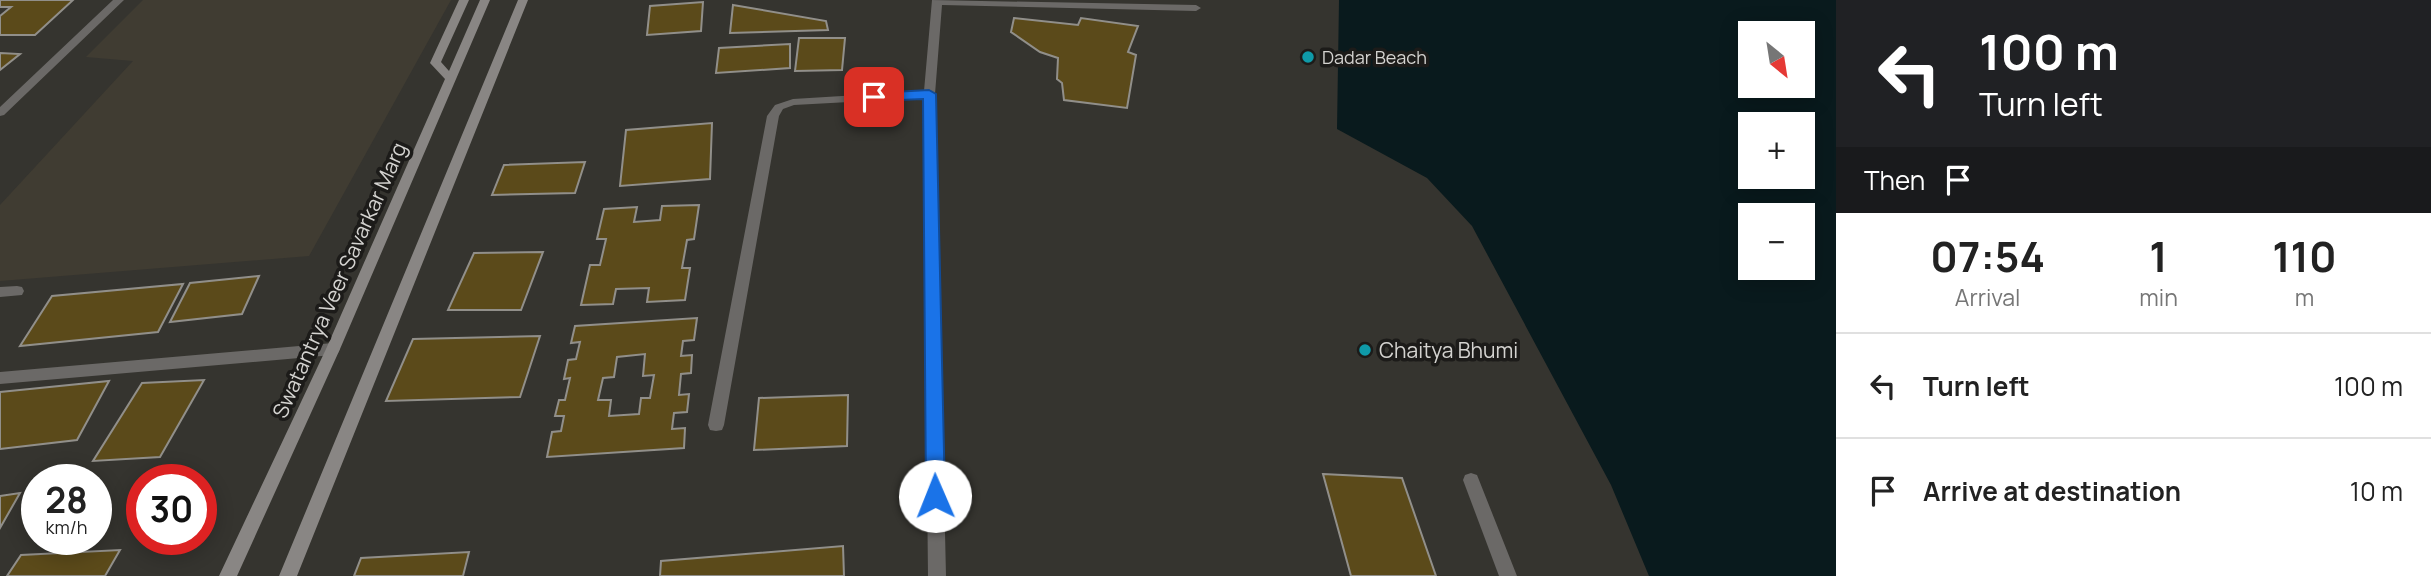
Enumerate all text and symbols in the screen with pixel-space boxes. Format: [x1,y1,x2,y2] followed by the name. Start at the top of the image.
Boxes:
[1979,18,2119,85] text: 100 m
[1738,21,1815,98] north arrow
[1738,21,1815,280] map controls
[1864,28,1955,119] icon: left
[1322,45,1427,69] place label: Dadar Beach
[1300,49,1316,65] marker: Dadar Beach
[844,67,904,127] pin
[855,78,893,116] icon: arrive
[1979,82,2103,126] text: Turn left
[1738,112,1815,189] button: +
[265,138,413,422] street label: Swatantrya Veer Savarkar Marg
[1939,161,1977,199] icon: arrive
[1864,162,1925,198] text: Then
[1738,203,1815,280] button: −
[1930,227,2045,285] text: 07:54
[2149,227,2168,285] text: 1
[2272,227,2337,285] text: 110
[1955,281,2020,313] text: Arrival
[2139,281,2178,313] text: min
[2295,281,2314,313] text: m
[1379,336,1518,364] place label: Chaitya Bhumi
[1357,342,1373,358] marker: Chaitya Bhumi
[1864,367,1902,405] icon: left
[1923,368,2030,404] text: Turn left
[2334,368,2403,404] text: 100 m
[898,459,972,533] position arrow
[126,464,217,555] speed limit sign: 30
[1864,472,1902,510] icon: arrive
[1923,473,2181,509] text: Arrive at destination
[2350,473,2403,509] text: 10 m
[45,476,88,524] text: 28
[46,515,87,539] text: km/h

